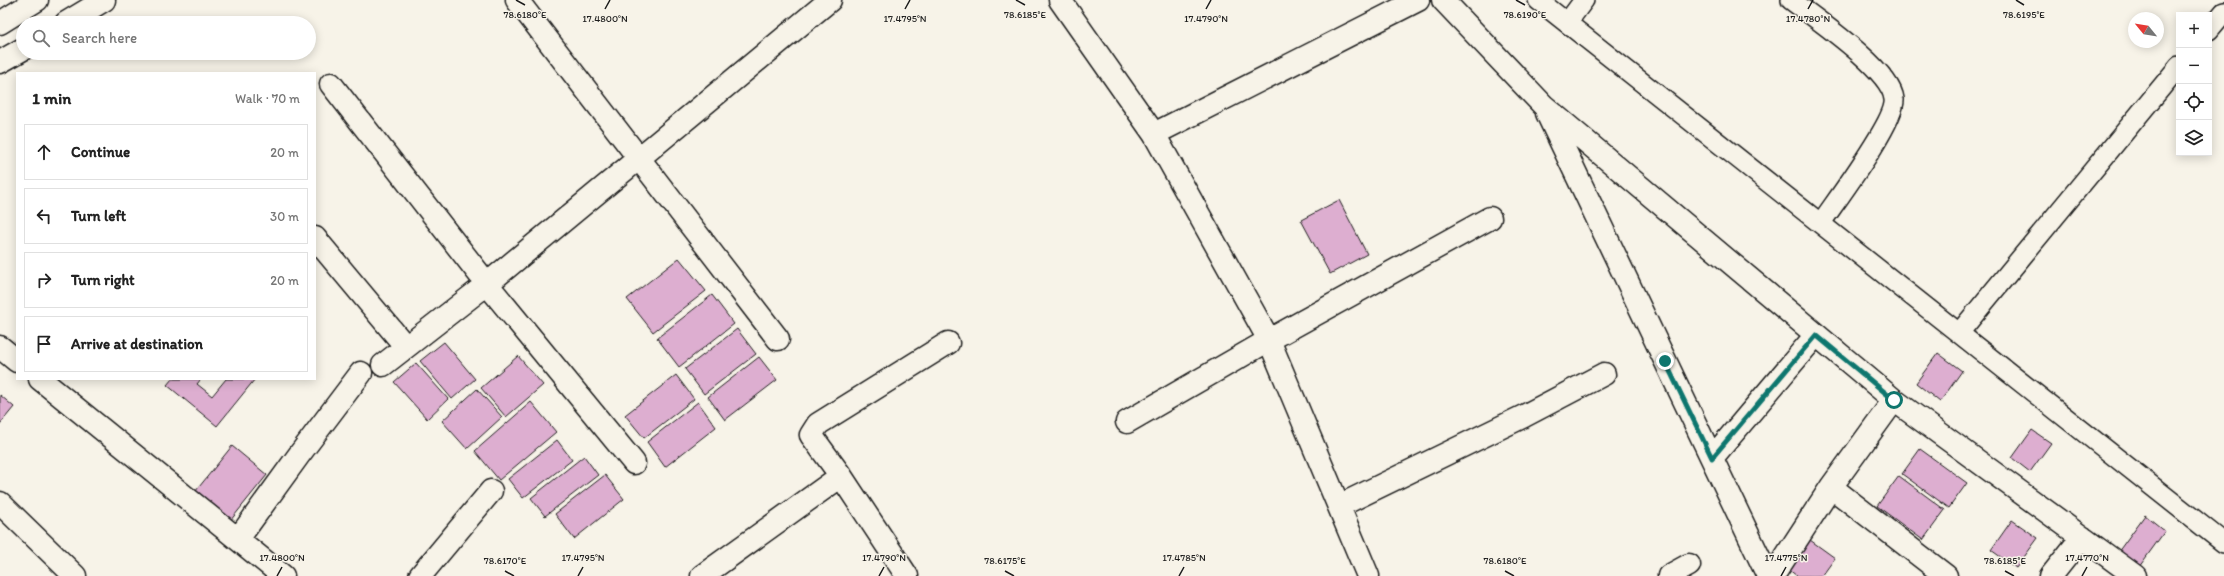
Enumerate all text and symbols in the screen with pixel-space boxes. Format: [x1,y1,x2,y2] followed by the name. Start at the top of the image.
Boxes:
[504,8,547,21] text: 78.6180°E
[1004,8,1046,21] text: 78.6185°E
[1504,8,1547,21] text: 78.6190°E
[2003,8,2045,21] text: 78.6195°E
[582,12,628,25] text: 17.4800°N
[883,12,927,25] text: 17.4795°N
[1184,12,1228,25] text: 17.4790°N
[1786,12,1830,25] text: 17.4780°N
[2128,12,2164,48] north arrow
[2176,12,2212,156] map controls
[2176,12,2212,48] button: +
[16,16,316,60] search box
[30,27,52,49] icon: search
[62,29,137,47] text: Search here
[2176,48,2212,84] button: −
[2176,84,2212,120] button: locate
[32,88,71,108] text: 1 min
[235,91,300,106] text: Walk · 70 m
[2176,120,2212,156] button: layers
[33,141,55,163] icon: ahead
[71,143,130,161] text: Continue
[270,145,299,160] text: 20 m
[33,205,55,227] icon: left
[71,207,126,225] text: Turn left
[270,209,299,224] text: 30 m
[33,269,55,291] icon: right
[71,271,135,289] text: Turn right
[270,273,299,288] text: 20 m
[33,333,55,355] icon: arrive
[71,335,203,353] text: Arrive at destination
[1656,352,1674,370] route end
[1885,391,1903,409] route start
[259,551,305,564] text: 17.4800°N
[561,551,605,564] text: 17.4795°N
[862,551,906,564] text: 17.4790°N
[1162,551,1206,564] text: 17.4785°N
[1765,551,1808,564] text: 17.4775°N
[2065,551,2109,564] text: 17.4770°N
[484,554,527,567] text: 78.6170°E
[984,554,1026,567] text: 78.6175°E
[1484,554,1527,567] text: 78.6180°E
[1984,554,2026,567] text: 78.6185°E

